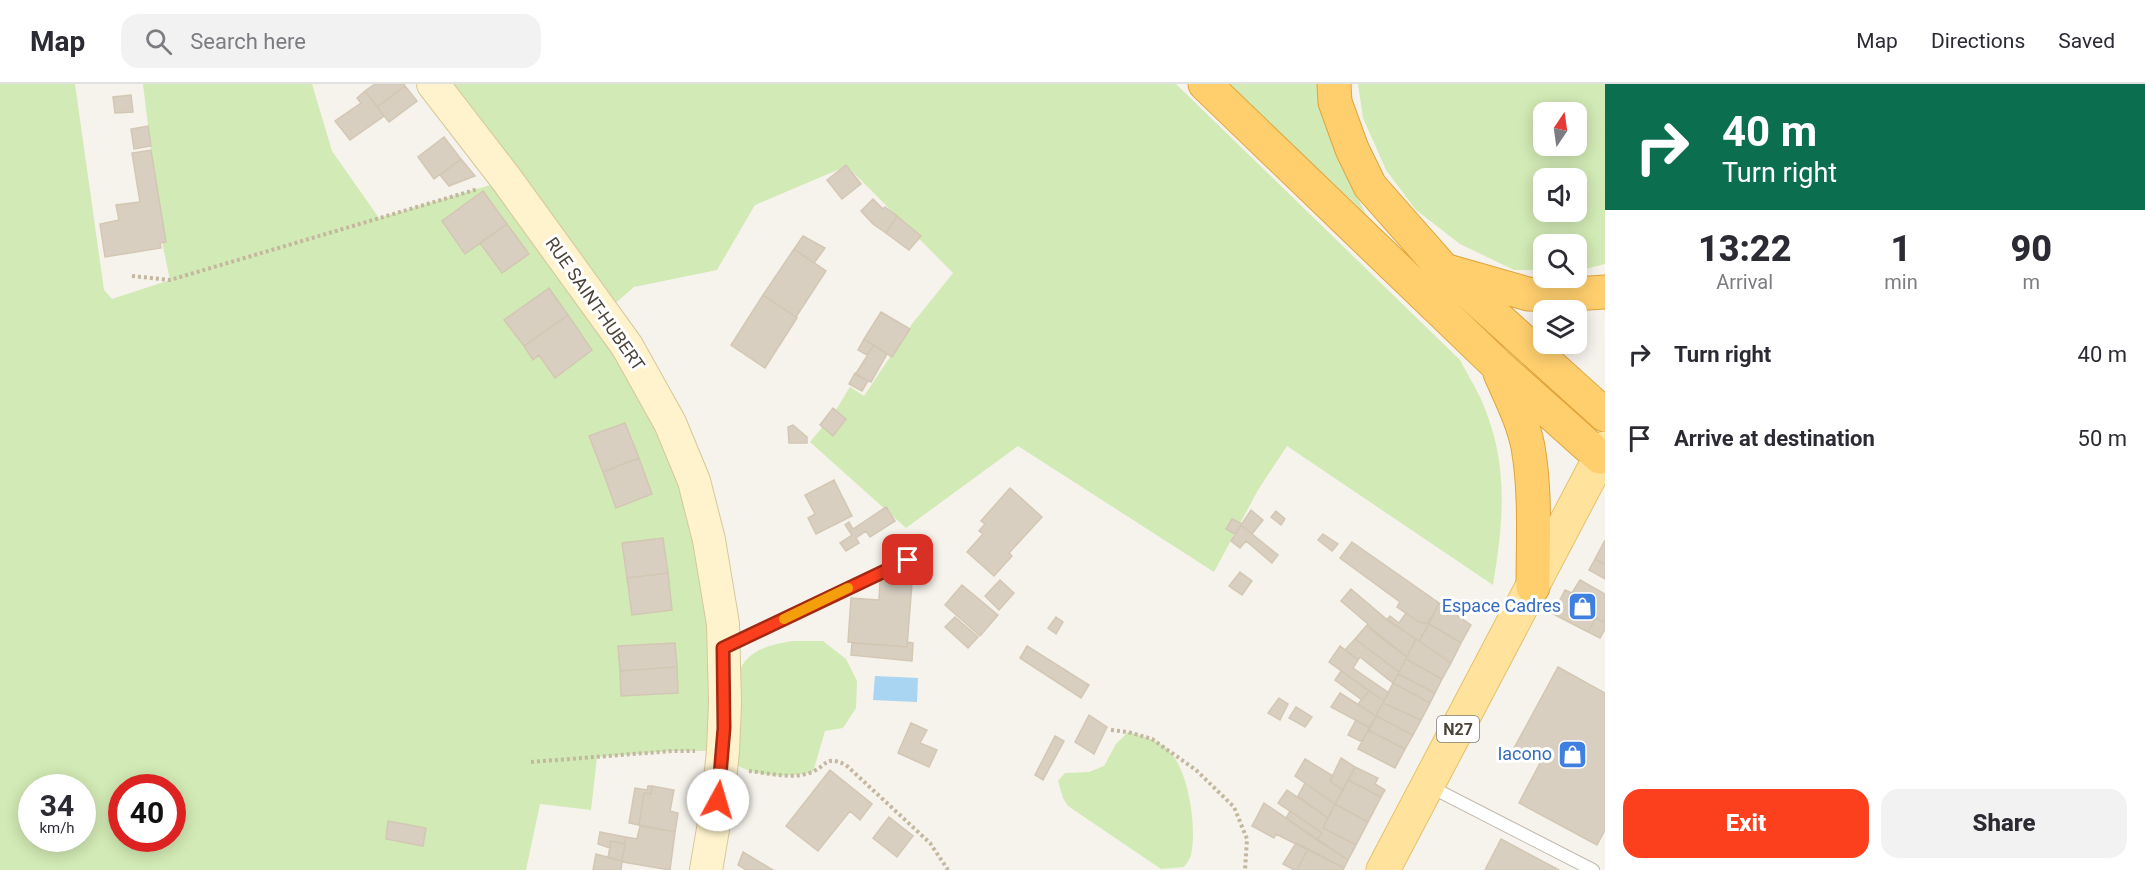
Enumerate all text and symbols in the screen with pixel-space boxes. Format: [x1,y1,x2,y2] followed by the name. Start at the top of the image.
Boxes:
[121,14,541,68] search box
[30,25,85,58] text: Map
[142,25,175,58] icon: search
[190,29,306,54] text: Search here
[1856,29,1898,53] text: Map
[1931,29,2025,53] text: Directions
[2058,29,2115,53] text: Saved
[1533,102,1587,156] north arrow
[1533,102,1587,354] map controls
[1722,107,1817,156] text: 40 m
[1623,108,1701,186] icon: right
[1722,157,1837,189] text: Turn right
[1533,168,1587,222] button: sound
[1698,228,1791,270] text: 13:22
[1891,228,1911,270] text: 1
[2011,228,2052,270] text: 90
[541,233,650,375] street label: RUE SAINT-HUBERT
[1533,234,1587,288] button: search
[1716,270,1773,294] text: Arrival
[1884,270,1918,294] text: min
[2023,270,2040,294] text: m
[1533,300,1587,354] button: layers
[1623,338,1656,371] icon: right
[1674,342,1771,367] text: Turn right
[2078,342,2127,367] text: 40 m
[1623,422,1656,455] icon: arrive
[1674,426,1875,451] text: Arrive at destination
[2078,426,2127,451] text: 50 m
[882,534,933,585] pin
[891,543,924,576] icon: arrive
[1566,590,1598,622] shop icon: Espace Cadres
[1442,595,1561,616] place label: Espace Cadres
[1437,716,1479,742] road number: N27
[1557,738,1589,770] shop icon: Iacono
[1497,743,1552,764] place label: Iacono
[686,768,750,832] position arrow
[108,774,186,852] speed limit sign: 40
[40,788,74,823] text: 34
[1623,789,1869,858] button: Exit
[1881,789,2127,858] button: Share
[39,819,75,837] text: km/h

